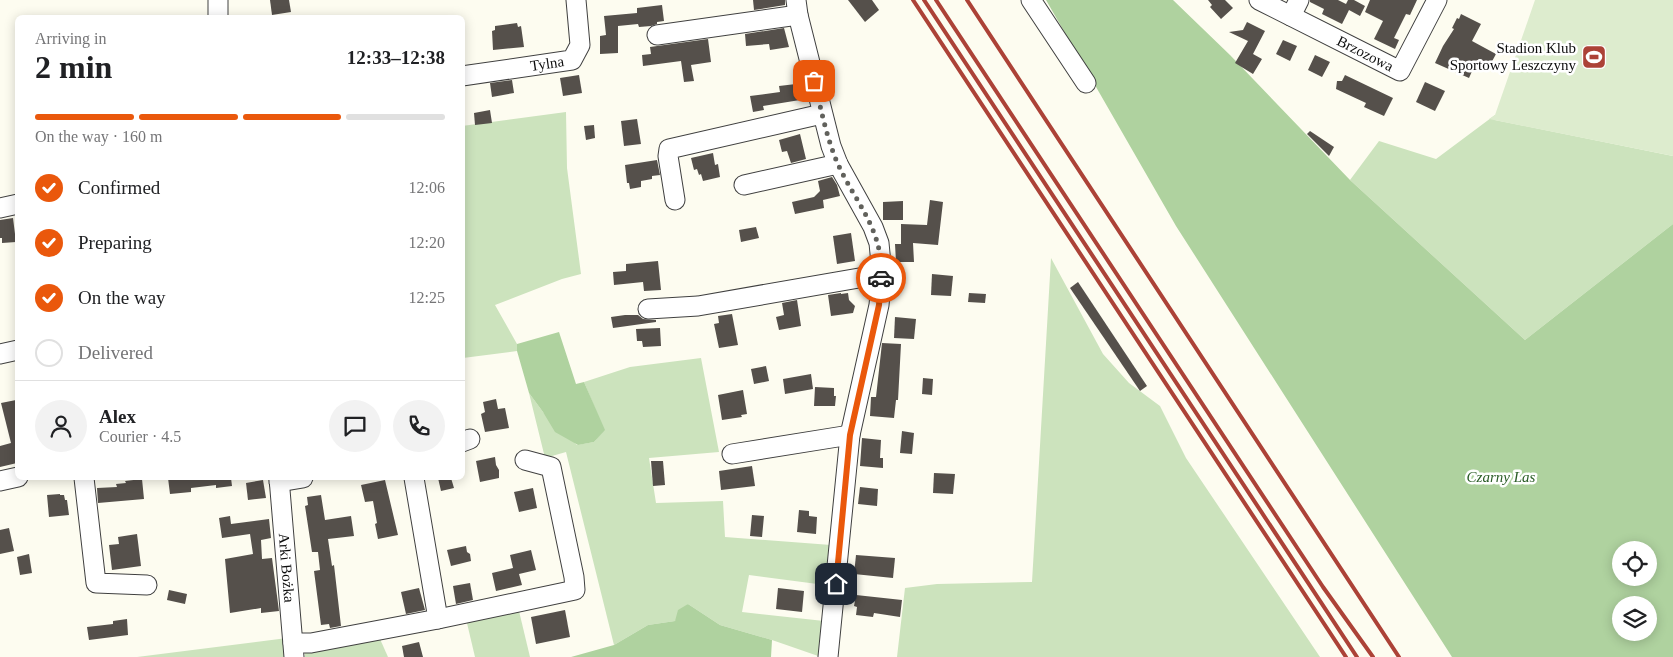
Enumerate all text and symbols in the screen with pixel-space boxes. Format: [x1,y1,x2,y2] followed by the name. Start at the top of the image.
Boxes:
[35,30,107,47] text: Arriving in
[1335,33,1396,75] street label: Brzozowa
[1450,40,1576,73] place label: Stadion Klub Sportowy Leszczyny
[1581,44,1607,70] sports icon: Stadion Klub Sportowy Leszczyny
[347,47,445,68] text: 12:33–12:38
[35,49,112,85] text: 2 min
[529,53,565,74] street label: Tylna
[793,60,835,102] pin
[800,67,828,95] icon: bag
[35,128,163,145] text: On the way · 160 m
[35,174,63,202] icon: check
[78,177,160,198] text: Confirmed
[409,179,445,196] text: 12:06
[35,229,63,257] icon: check
[78,232,152,253] text: Preparing
[409,234,445,251] text: 12:20
[856,253,906,303] courier
[867,264,895,292] icon: car
[35,284,63,312] icon: check
[78,287,166,308] text: On the way
[409,289,445,306] text: 12:25
[78,342,153,363] text: Delivered
[35,400,87,452] button: person
[329,400,381,452] button: chat
[393,400,445,452] button: phone
[99,406,136,427] text: Alex
[99,428,181,445] text: Courier · 4.5
[1467,469,1536,485] park label: Czarny Las
[276,532,297,603] street label: Arki Bożka
[1612,541,1657,641] map controls
[1612,541,1657,586] button: locate
[815,563,857,605] pin
[822,570,850,598] icon: home
[1612,596,1657,641] button: layers

